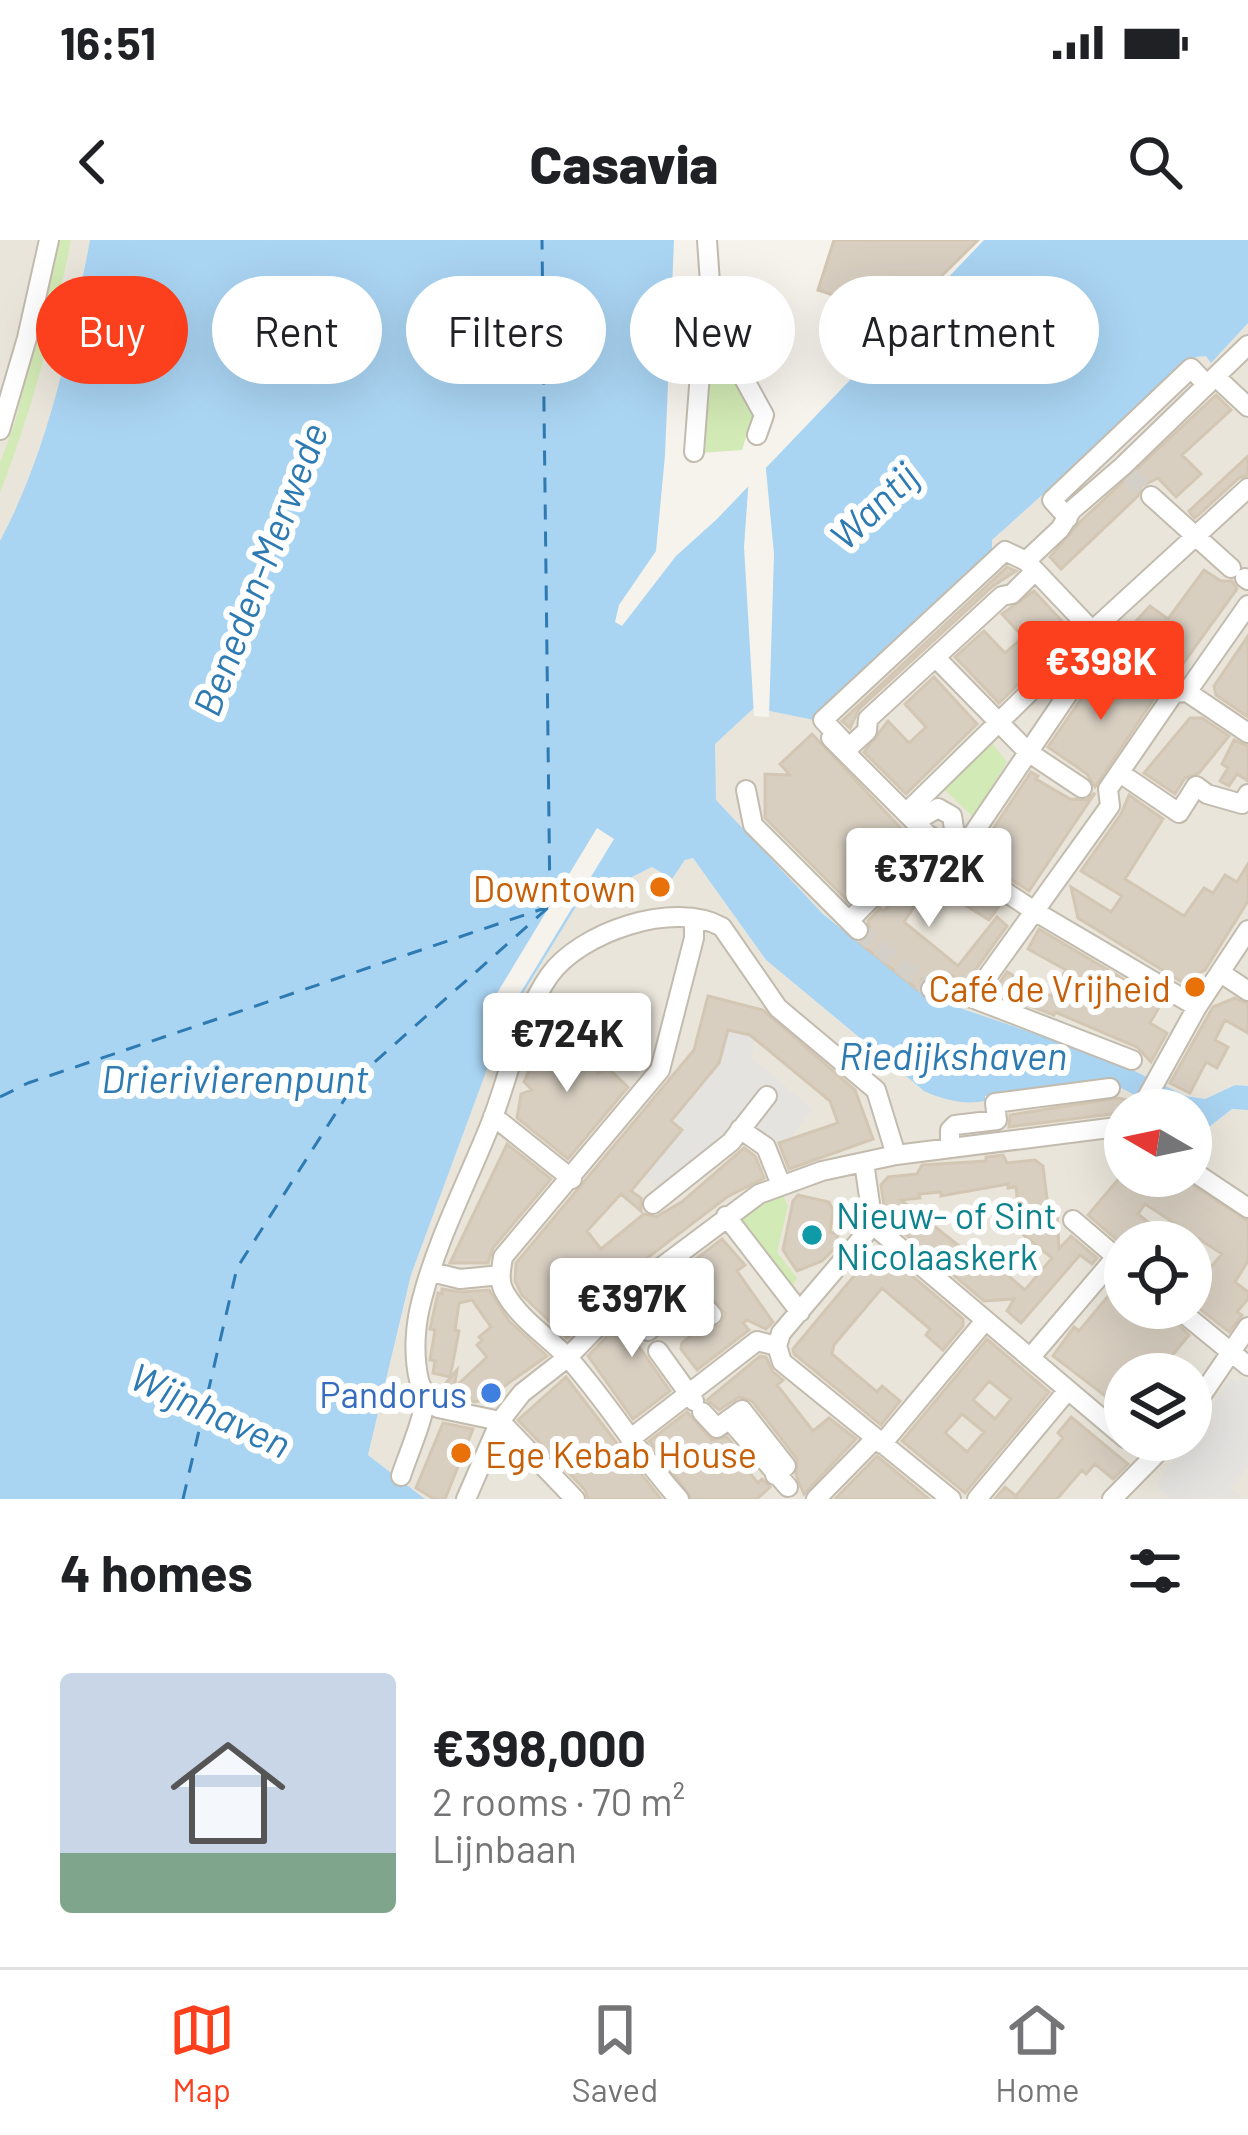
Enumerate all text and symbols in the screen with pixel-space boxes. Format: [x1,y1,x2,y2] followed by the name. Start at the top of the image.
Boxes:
[60,15,156,69] text: 16:51
[60,129,126,195] icon: back
[1122,129,1188,195] icon: search
[530,130,718,195] text: Casavia
[36,276,188,384] chip: Buy
[212,276,382,384] chip: Rent
[406,276,606,384] chip: Filters
[630,276,795,384] chip: New
[819,276,1099,384] chip: Apartment
[182,416,336,722] water label: Beneden-Merwede
[819,451,927,558] water label: Wantij
[1017,621,1185,723] pin: €398K
[1045,636,1157,683] text: €398K
[845,828,1013,930] pin: €372K
[873,843,985,890] text: €372K
[473,866,636,909] place label: Downtown
[647,874,673,900] marker: Downtown
[928,966,1171,1009] place label: Café de Vrijheid
[1182,974,1208,1000] marker: Café de Vrijheid
[483,993,651,1095] pin: €724K
[510,1008,624,1055] text: €724K
[839,1031,1067,1078] water label: Riedijkshaven
[101,1054,369,1101] water label: Drierivierenpunt
[1104,1089,1212,1197] north arrow
[1104,1089,1212,1461] map controls
[836,1193,1057,1277] place label: Nieuw- of Sint Nicolaaskerk
[1104,1221,1212,1329] button: locate
[799,1222,825,1248] marker: Nieuw- of Sint Nicolaaskerk
[548,1258,716,1360] pin: €397K
[577,1273,687,1320] text: €397K
[123,1351,299,1467] water label: Wijnhaven
[1104,1353,1212,1461] button: layers
[319,1372,467,1415] place label: Pandorus
[478,1380,504,1406] marker: Pandorus
[485,1432,757,1475] place label: Ege Kebab House
[448,1440,474,1466] marker: Ege Kebab House
[1122,1538,1188,1604] icon: filters
[60,1541,253,1602] text: 4 homes
[432,1716,646,1777] text: €398,000
[156,1721,300,1865] icon: home
[432,1777,685,1824] text: 2 rooms · 70 m²
[432,1824,577,1871] text: Lijnbaan
[169,1997,235,2109] tab: Map
[572,1997,658,2109] tab: Saved
[995,1997,1079,2109] tab: Home

